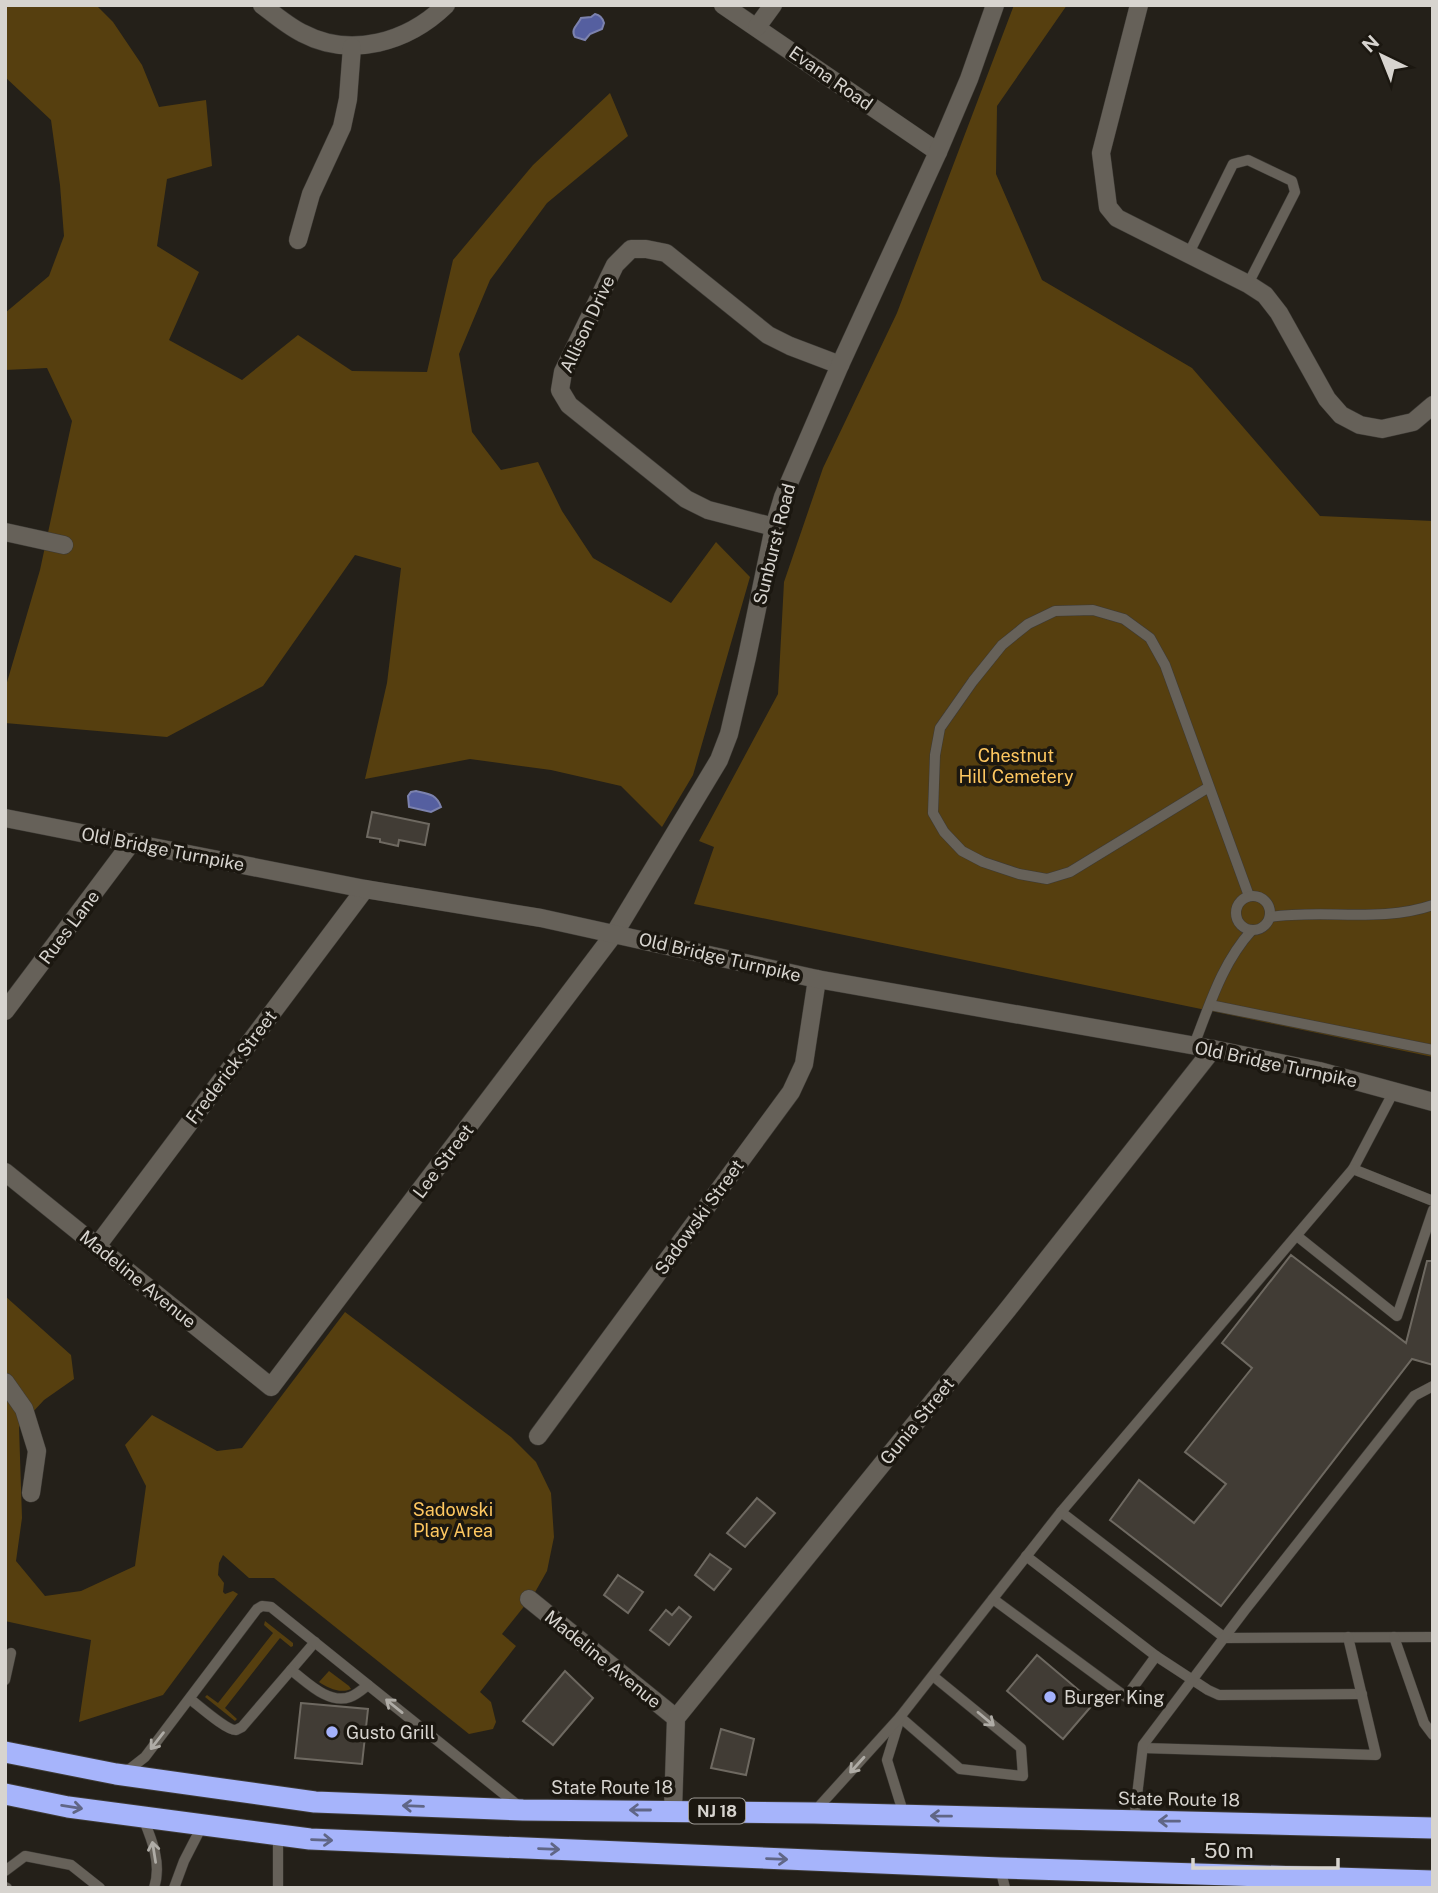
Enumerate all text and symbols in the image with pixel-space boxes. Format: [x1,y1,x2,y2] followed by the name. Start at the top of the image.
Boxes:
[1347,21,1417,91] north arrow
[1357,30,1383,57] text: N
[785,42,877,114] street label: Evana Road
[555,272,619,376] street label: Allison Drive
[749,481,799,607] street label: Sunburst Road
[958,745,1074,787] park label: Chestnut Hill Cemetery
[80,823,246,875] street label: Old Bridge Turnpike
[35,886,103,968] street label: Rues Lane
[637,928,803,986] street label: Old Bridge Turnpike
[181,1006,281,1128] street label: Frederick Street
[1193,1037,1359,1091] street label: Old Bridge Turnpike
[408,1120,478,1202] street label: Lee Street
[650,1155,748,1279] street label: Sadowski Street
[76,1226,200,1332] street label: Madeline Avenue
[876,1373,958,1469] street label: Gunia Street
[413,1499,493,1541] park label: Sadowski Play Area
[541,1606,665,1712] street label: Madeline Avenue
[1064,1687,1164,1708] place label: Burger King
[1042,1689,1058,1705] marker: Burger King
[385,1698,403,1713] one-way arrow
[976,1711,994,1727] one-way arrow
[346,1722,435,1743] place label: Gusto Grill
[324,1724,340,1740] marker: Gusto Grill
[149,1732,164,1750] one-way arrow
[849,1756,865,1774] one-way arrow
[551,1777,673,1798] street label: State Route 18
[1118,1787,1240,1811] street label: State Route 18
[689,1798,745,1824] road number: NJ 18
[402,1799,425,1812] one-way arrow
[60,1801,83,1814] one-way arrow
[629,1803,652,1817] one-way arrow
[930,1809,953,1823] one-way arrow
[1157,1815,1180,1828] one-way arrow
[1193,1826,1338,1870] scale bar
[310,1833,333,1846] one-way arrow
[1204,1838,1254,1863] text: 50 m
[147,1841,160,1864] one-way arrow
[538,1843,561,1856] one-way arrow
[765,1852,788,1865] one-way arrow

